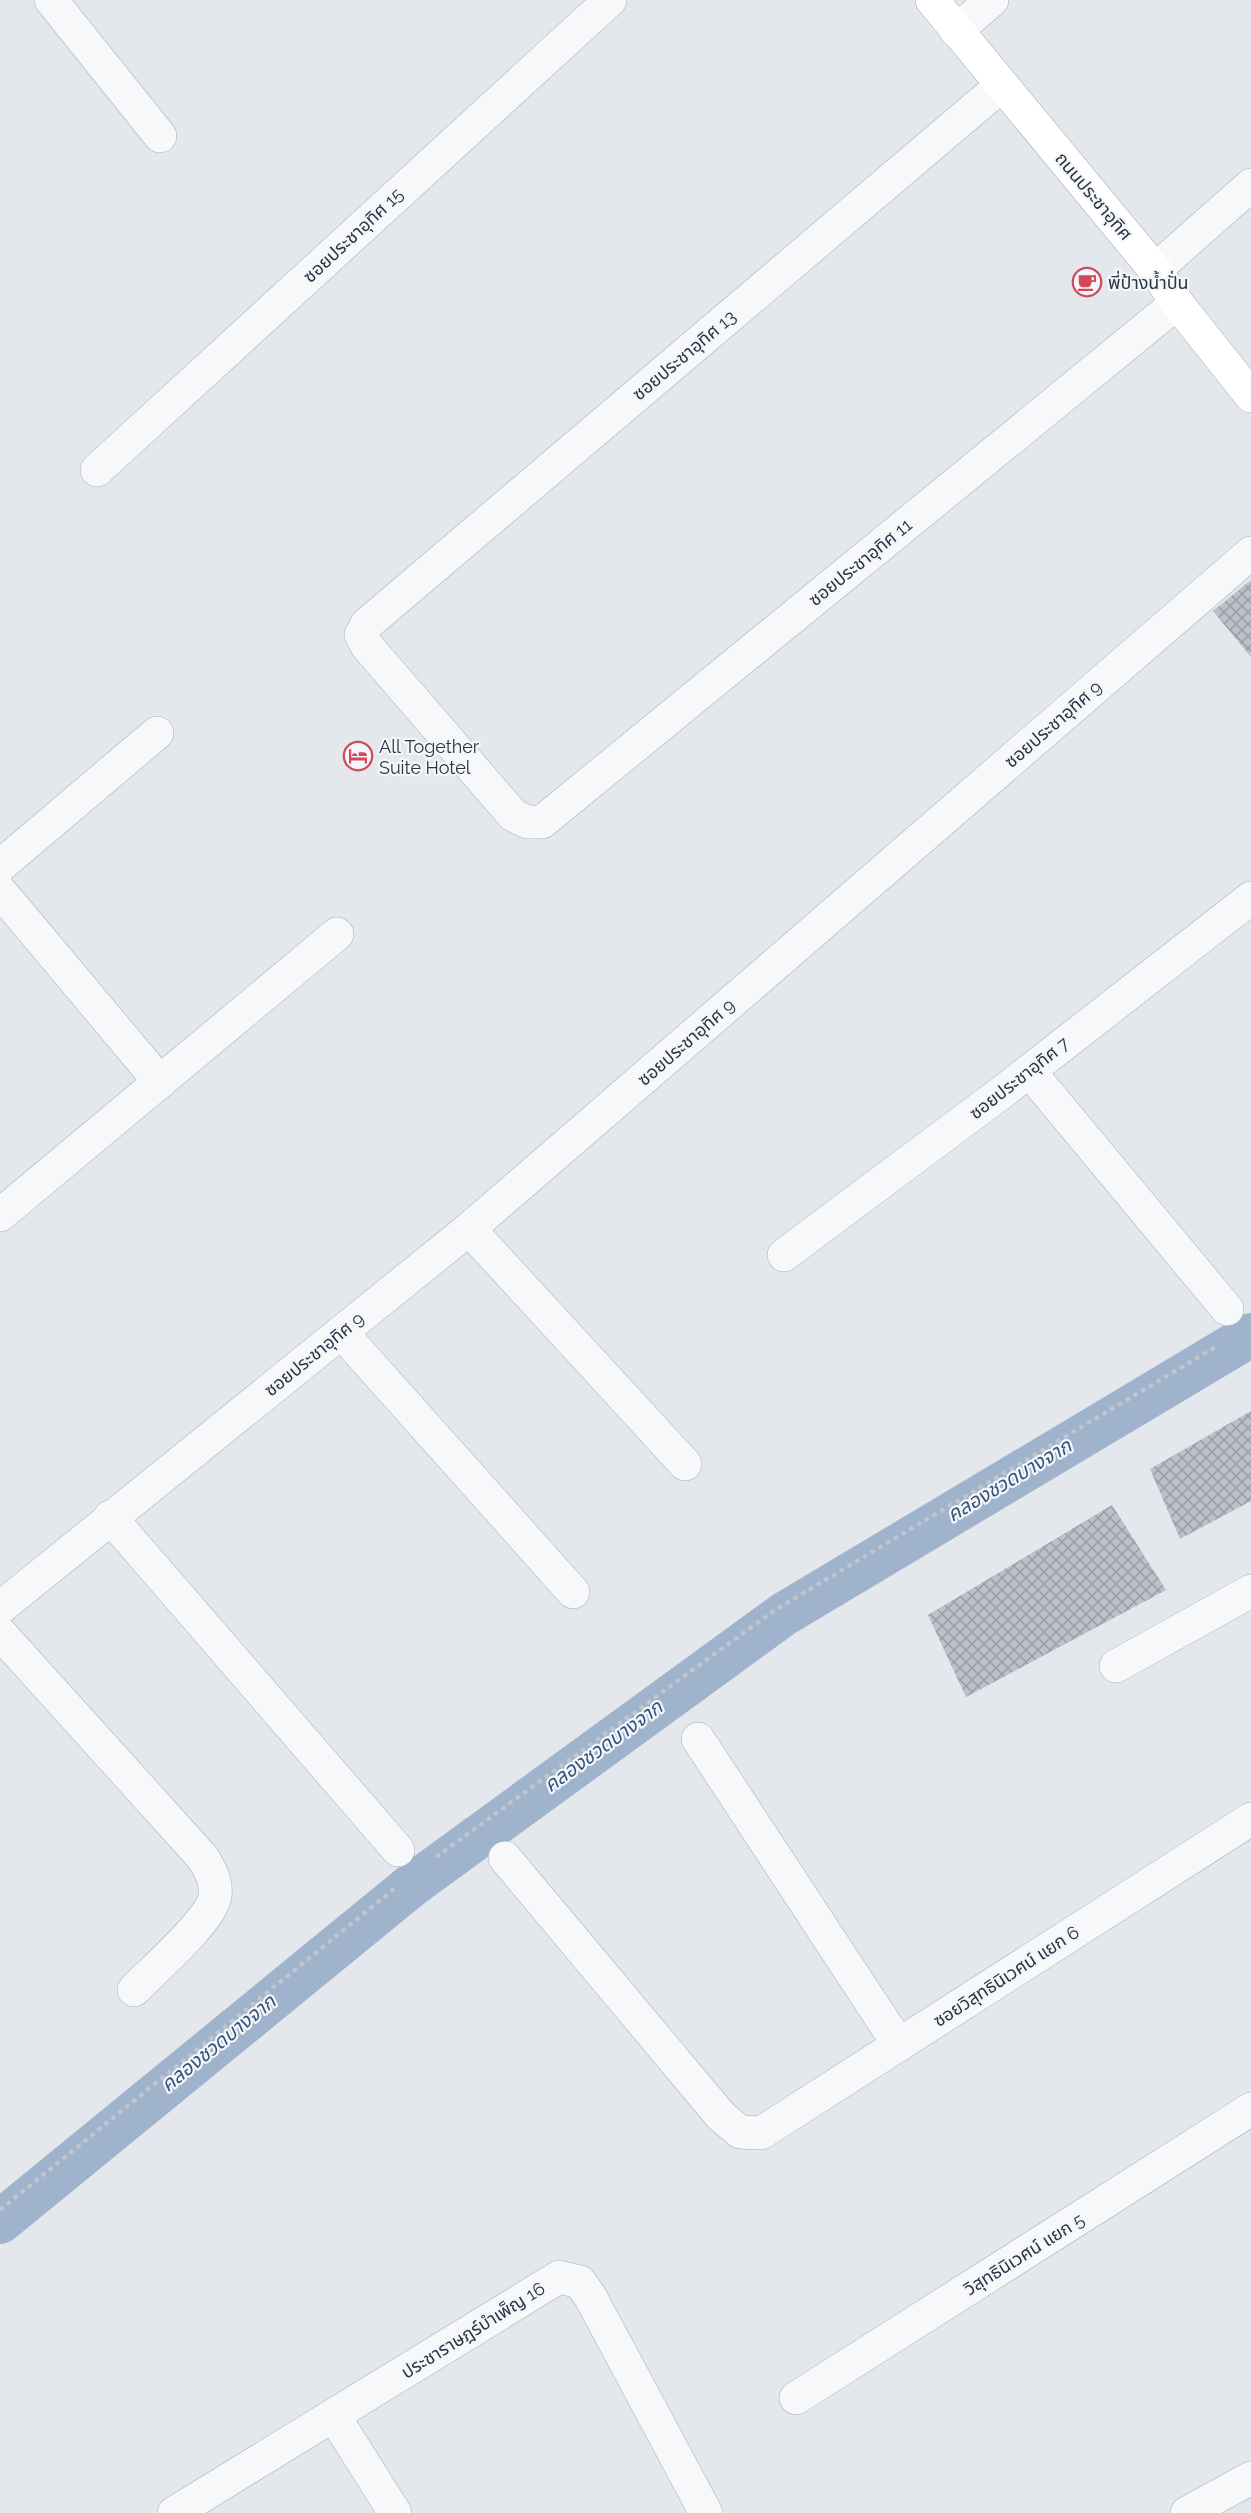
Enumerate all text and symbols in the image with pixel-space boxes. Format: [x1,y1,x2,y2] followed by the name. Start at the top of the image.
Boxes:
[1050,148,1137,245] street label: ถนนประชาอุทิศ
[299,183,408,287] street label: ซอยประชาอุทิศ 15
[1071,266,1103,298] cafe icon: พี่ป้างน้ำปั่น
[1108,270,1189,293] place label: พี่ป้างน้ำปั่น
[628,306,741,405] street label: ซอยประชาอุทิศ 13
[804,514,917,611] street label: ซอยประชาอุทิศ 11
[1000,676,1106,773] street label: ซอยประชาอุทิศ 9
[379,736,480,778] place label: All Together Suite Hotel
[342,740,374,772] hotel icon: All Together Suite Hotel
[633,994,739,1091] street label: ซอยประชาอุทิศ 9
[965,1032,1074,1124] street label: ซอยประชาอุทิศ 7
[260,1308,369,1401] street label: ซอยประชาอุทิศ 9
[942,1433,1076,1527] water label: คลองชวดบางจาก
[539,1694,668,1797] water label: คลองชวดบางจาก
[929,1921,1083,2032] street label: ซอยวิสุทธินิเวศน์ แยก 6
[156,1989,281,2097] water label: คลองชวดบางจาก
[959,2209,1089,2301] street label: วิสุทธินิเวศน์ แยก 5
[397,2277,549,2383] street label: ประชาราษฎร์บำเพ็ญ 16

